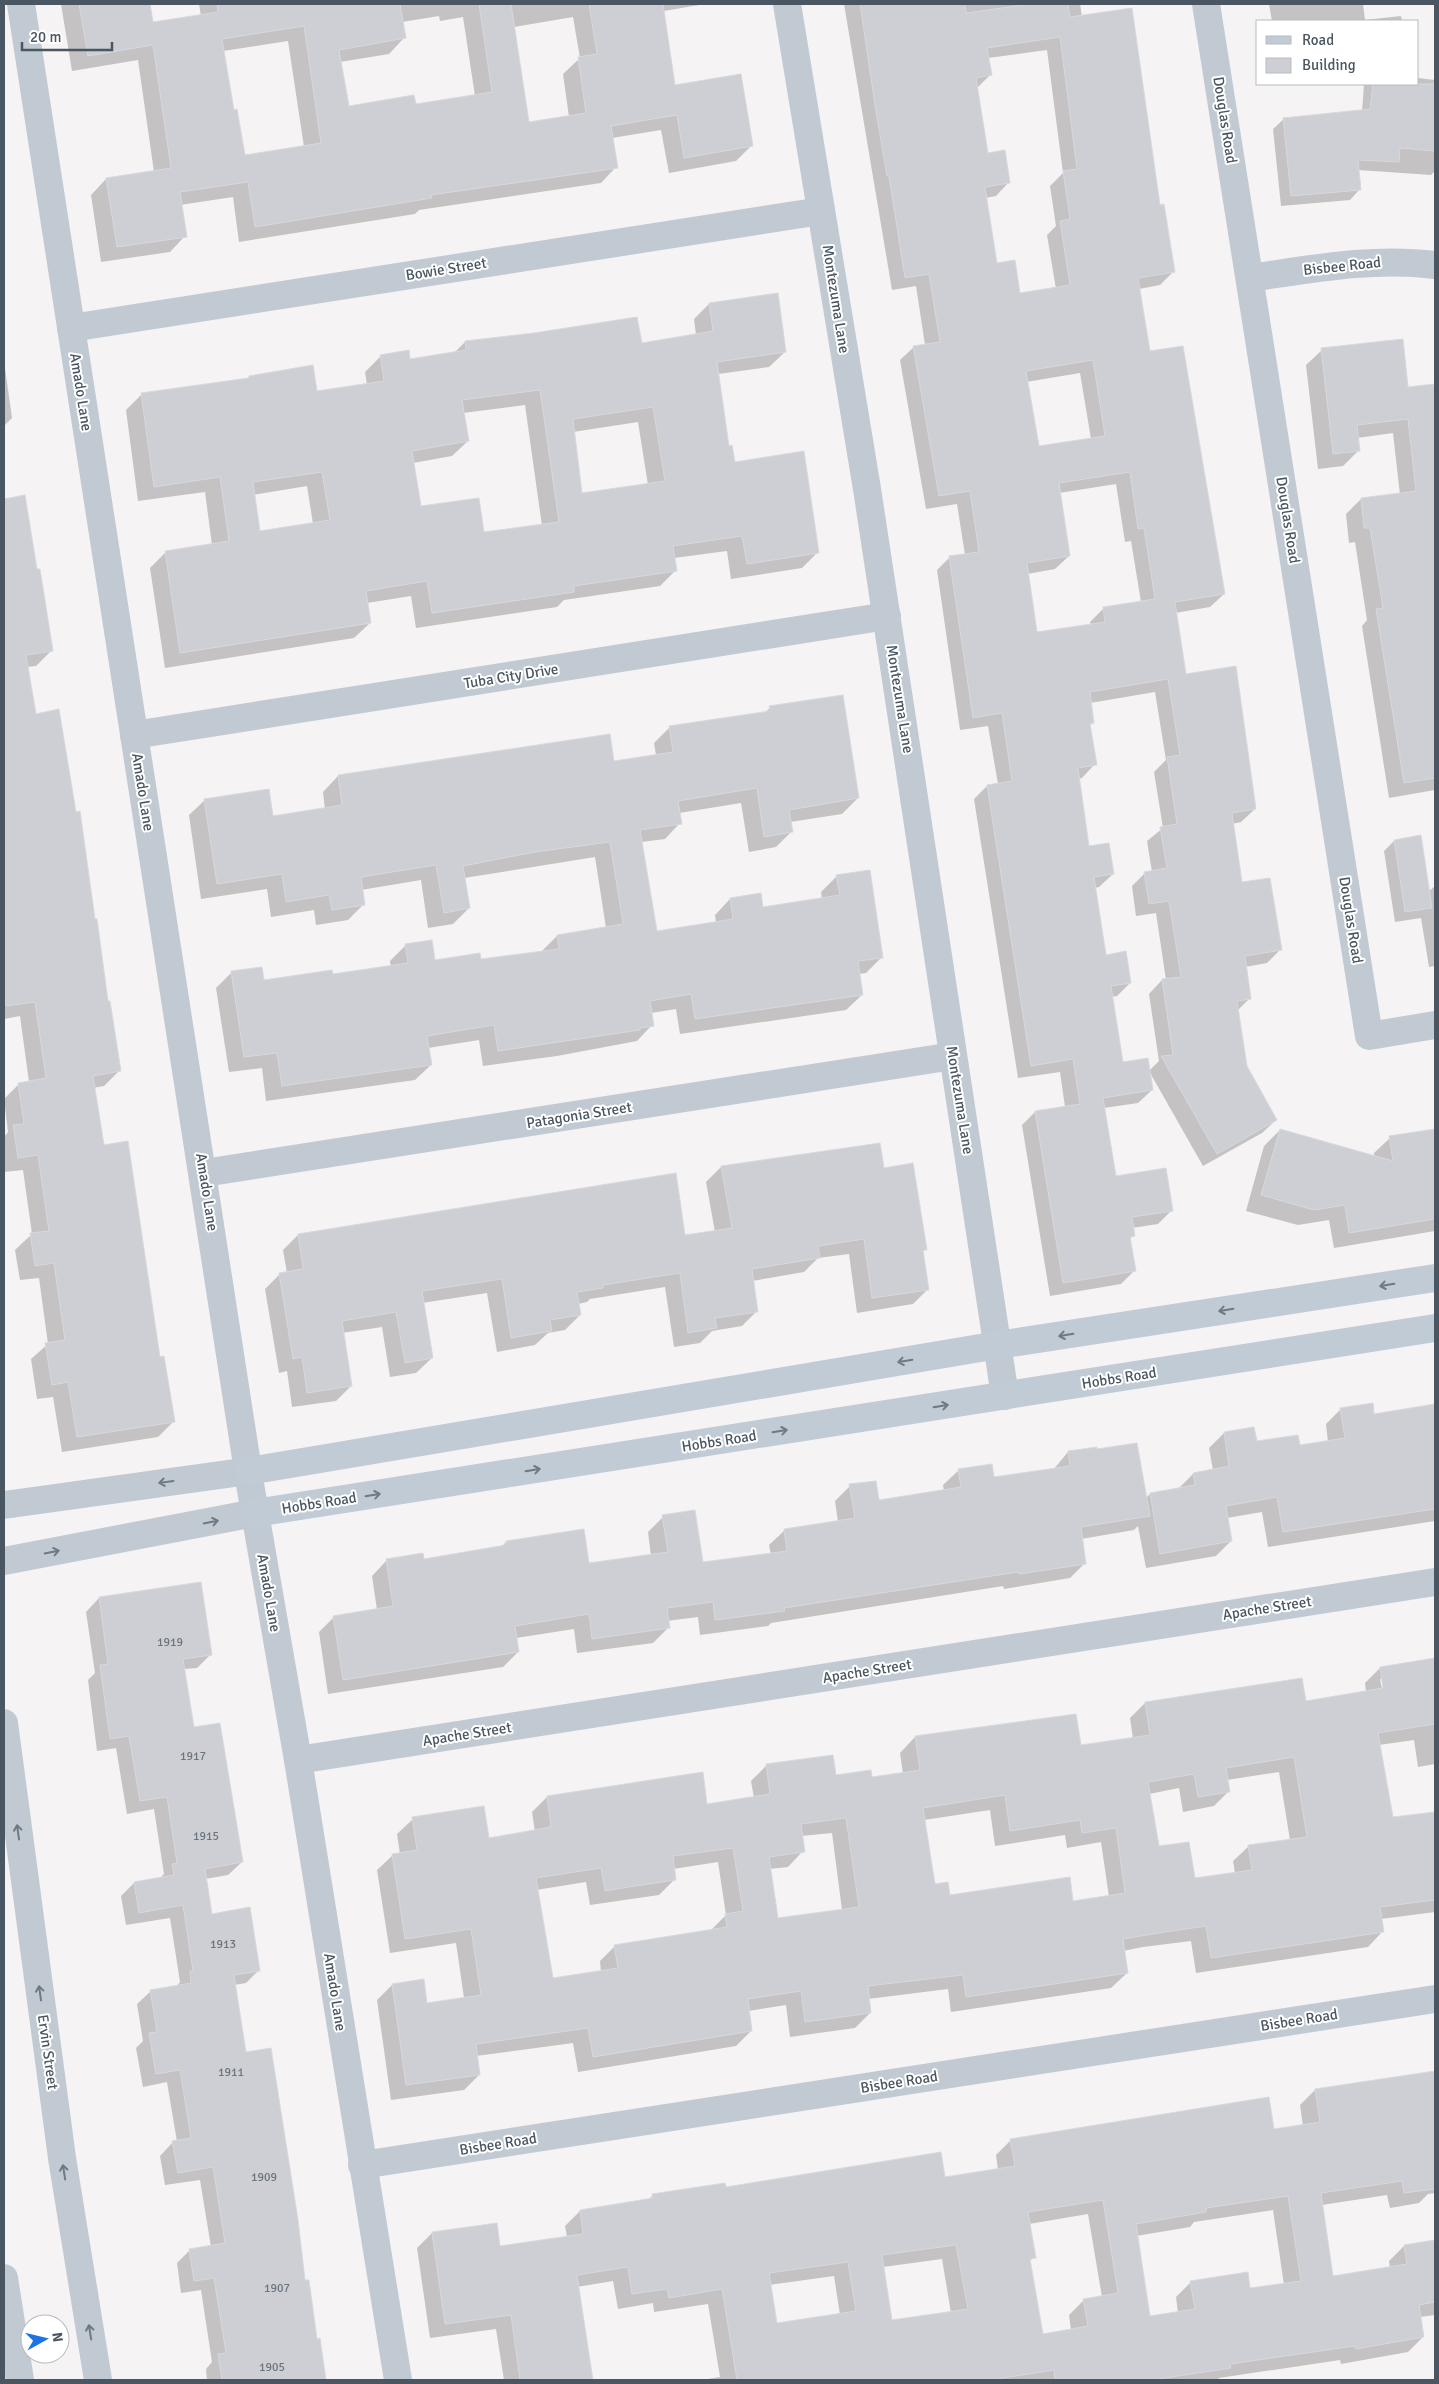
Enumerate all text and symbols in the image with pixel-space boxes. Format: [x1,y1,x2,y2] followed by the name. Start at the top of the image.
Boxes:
[22,20,112,52] scale bar
[1256,20,1419,85] legend
[30,28,61,46] text: 20 m
[1302,31,1334,49] text: Road
[1302,56,1356,74] text: Building
[1209,75,1241,165] street label: Douglas Road
[819,244,853,354] street label: Montezuma Lane
[1302,253,1382,279] street label: Bisbee Road
[404,254,488,284] street label: Bowie Street
[66,352,96,432] street label: Amado Lane
[1272,475,1304,565] street label: Douglas Road
[883,644,917,754] street label: Montezuma Lane
[462,660,560,692] street label: Tuba City Drive
[128,752,158,832] street label: Amado Lane
[1335,875,1367,965] street label: Douglas Road
[943,1045,977,1155] street label: Montezuma Lane
[525,1098,633,1132] street label: Patagonia Street
[192,1152,222,1232] street label: Amado Lane
[1379,1280,1395,1290] one-way arrow
[1219,1305,1235,1315] one-way arrow
[1058,1330,1074,1340] one-way arrow
[898,1356,914,1366] one-way arrow
[1080,1363,1158,1393] street label: Hobbs Road
[932,1400,948,1410] one-way arrow
[680,1426,758,1456] street label: Hobbs Road
[772,1426,788,1436] one-way arrow
[525,1464,541,1474] one-way arrow
[158,1478,174,1488] one-way arrow
[280,1488,358,1518] street label: Hobbs Road
[364,1490,380,1500] one-way arrow
[203,1516,219,1526] one-way arrow
[43,1547,59,1556] one-way arrow
[253,1553,285,1633] street label: Amado Lane
[1221,1592,1313,1624] street label: Apache Street
[157,1635,183,1650] house number: 1919
[821,1655,913,1687] street label: Apache Street
[421,1718,513,1750] street label: Apache Street
[180,1749,206,1764] house number: 1917
[13,1825,23,1841] one-way arrow
[193,1829,219,1844] house number: 1915
[210,1937,236,1952] house number: 1913
[320,1952,350,2032] street label: Amado Lane
[35,1986,45,2002] one-way arrow
[1259,2005,1339,2035] street label: Bisbee Road
[34,2013,62,2091] street label: Ervin Street
[218,2065,244,2080] house number: 1911
[859,2067,939,2097] street label: Bisbee Road
[458,2129,538,2159] street label: Bisbee Road
[58,2164,68,2180] one-way arrow
[251,2170,277,2185] house number: 1909
[264,2281,290,2296] house number: 1907
[20,2314,70,2364] north arrow
[84,2324,94,2340] one-way arrow
[48,2331,66,2343] text: N
[259,2360,285,2375] house number: 1905

